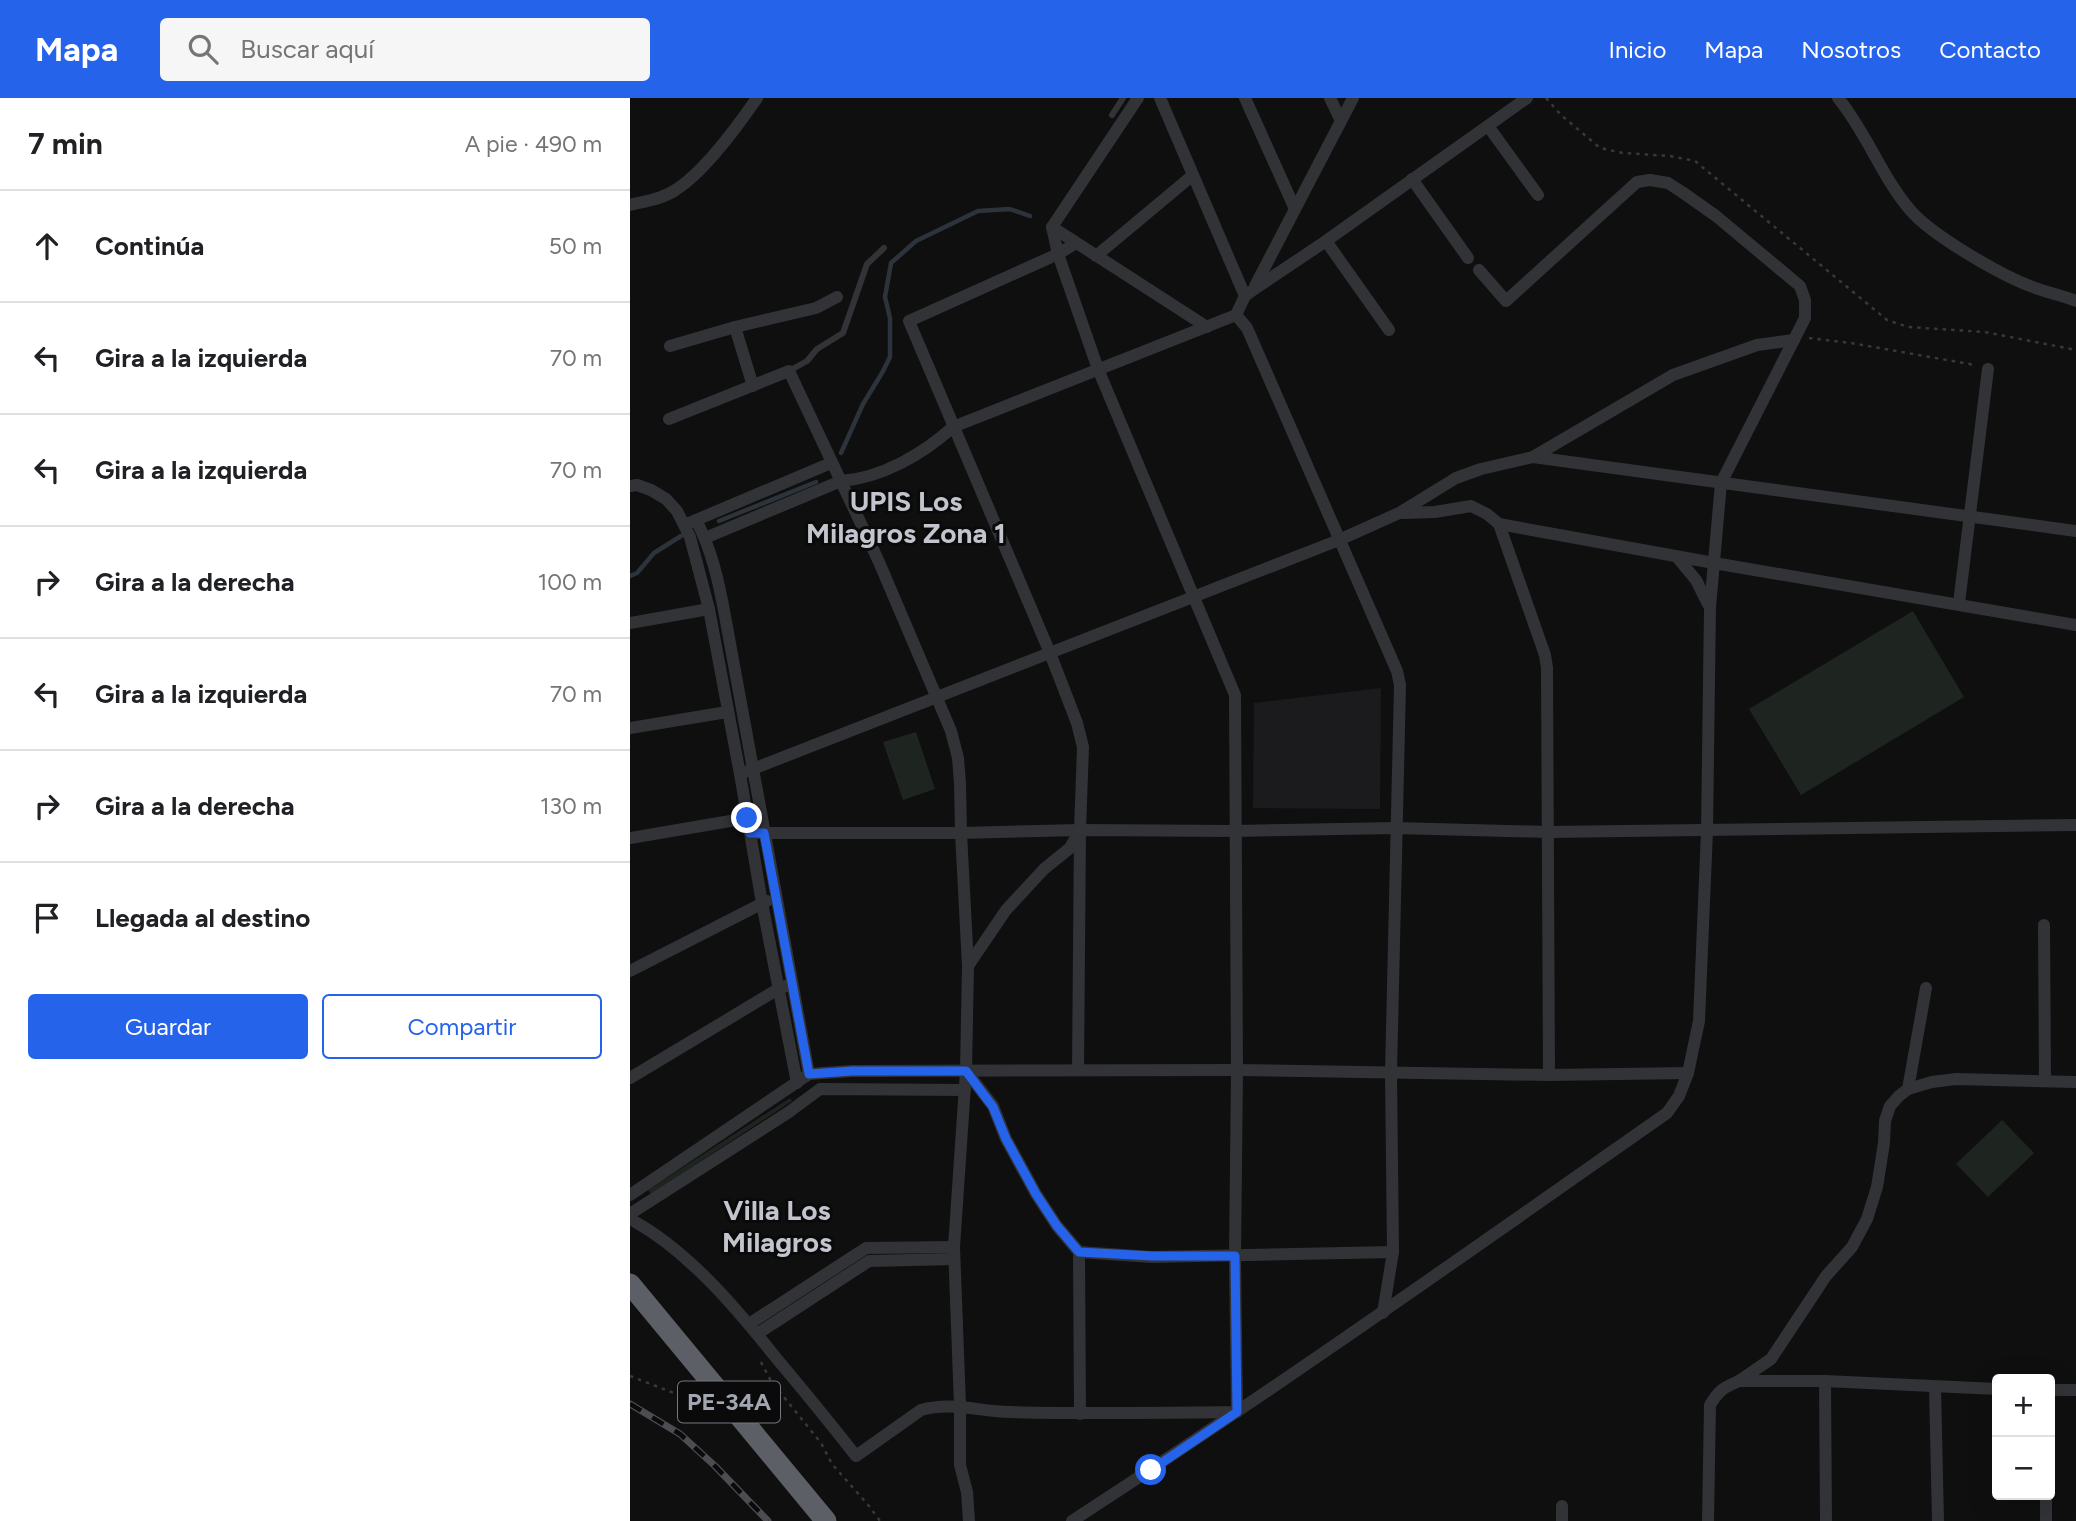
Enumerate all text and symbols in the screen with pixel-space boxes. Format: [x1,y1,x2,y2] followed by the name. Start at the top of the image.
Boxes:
[160,18,650,81] search box
[35,30,118,69] text: Mapa
[184,30,222,68] icon: search
[240,33,374,65] text: Buscar aquí
[1608,35,1666,64] text: Inicio
[1704,35,1763,64] text: Mapa
[1801,35,1901,64] text: Nosotros
[1939,35,2041,64] text: Contacto
[28,125,103,162] text: 7 min
[465,130,602,158] text: A pie · 490 m
[28,227,66,265] icon: ahead
[95,230,204,262] text: Continúa
[549,232,602,260] text: 50 m
[28,339,66,377] icon: left
[95,342,307,374] text: Gira a la izquierda
[550,344,602,372] text: 70 m
[28,451,66,489] icon: left
[95,454,307,486] text: Gira a la izquierda
[550,456,602,484] text: 70 m
[806,484,1006,550] district label: UPIS Los Milagros Zona 1
[28,563,66,601] icon: right
[95,566,295,598] text: Gira a la derecha
[538,568,602,596] text: 100 m
[28,675,66,713] icon: left
[95,678,307,710] text: Gira a la izquierda
[550,680,602,708] text: 70 m
[28,787,66,825] icon: right
[95,790,295,822] text: Gira a la derecha
[540,792,602,820] text: 130 m
[731,802,762,833] route end
[28,899,66,937] icon: arrive
[95,902,310,934] text: Llegada al destino
[28,994,308,1059] button: Guardar
[322,994,602,1059] button: Compartir
[722,1193,832,1259] district label: Villa Los Milagros
[1992,1374,2055,1500] map controls
[1992,1374,2055,1437] button: +
[678,1382,780,1422] road number: PE-34A
[1992,1437,2055,1500] button: −
[1135,1454,1166,1485] route start

